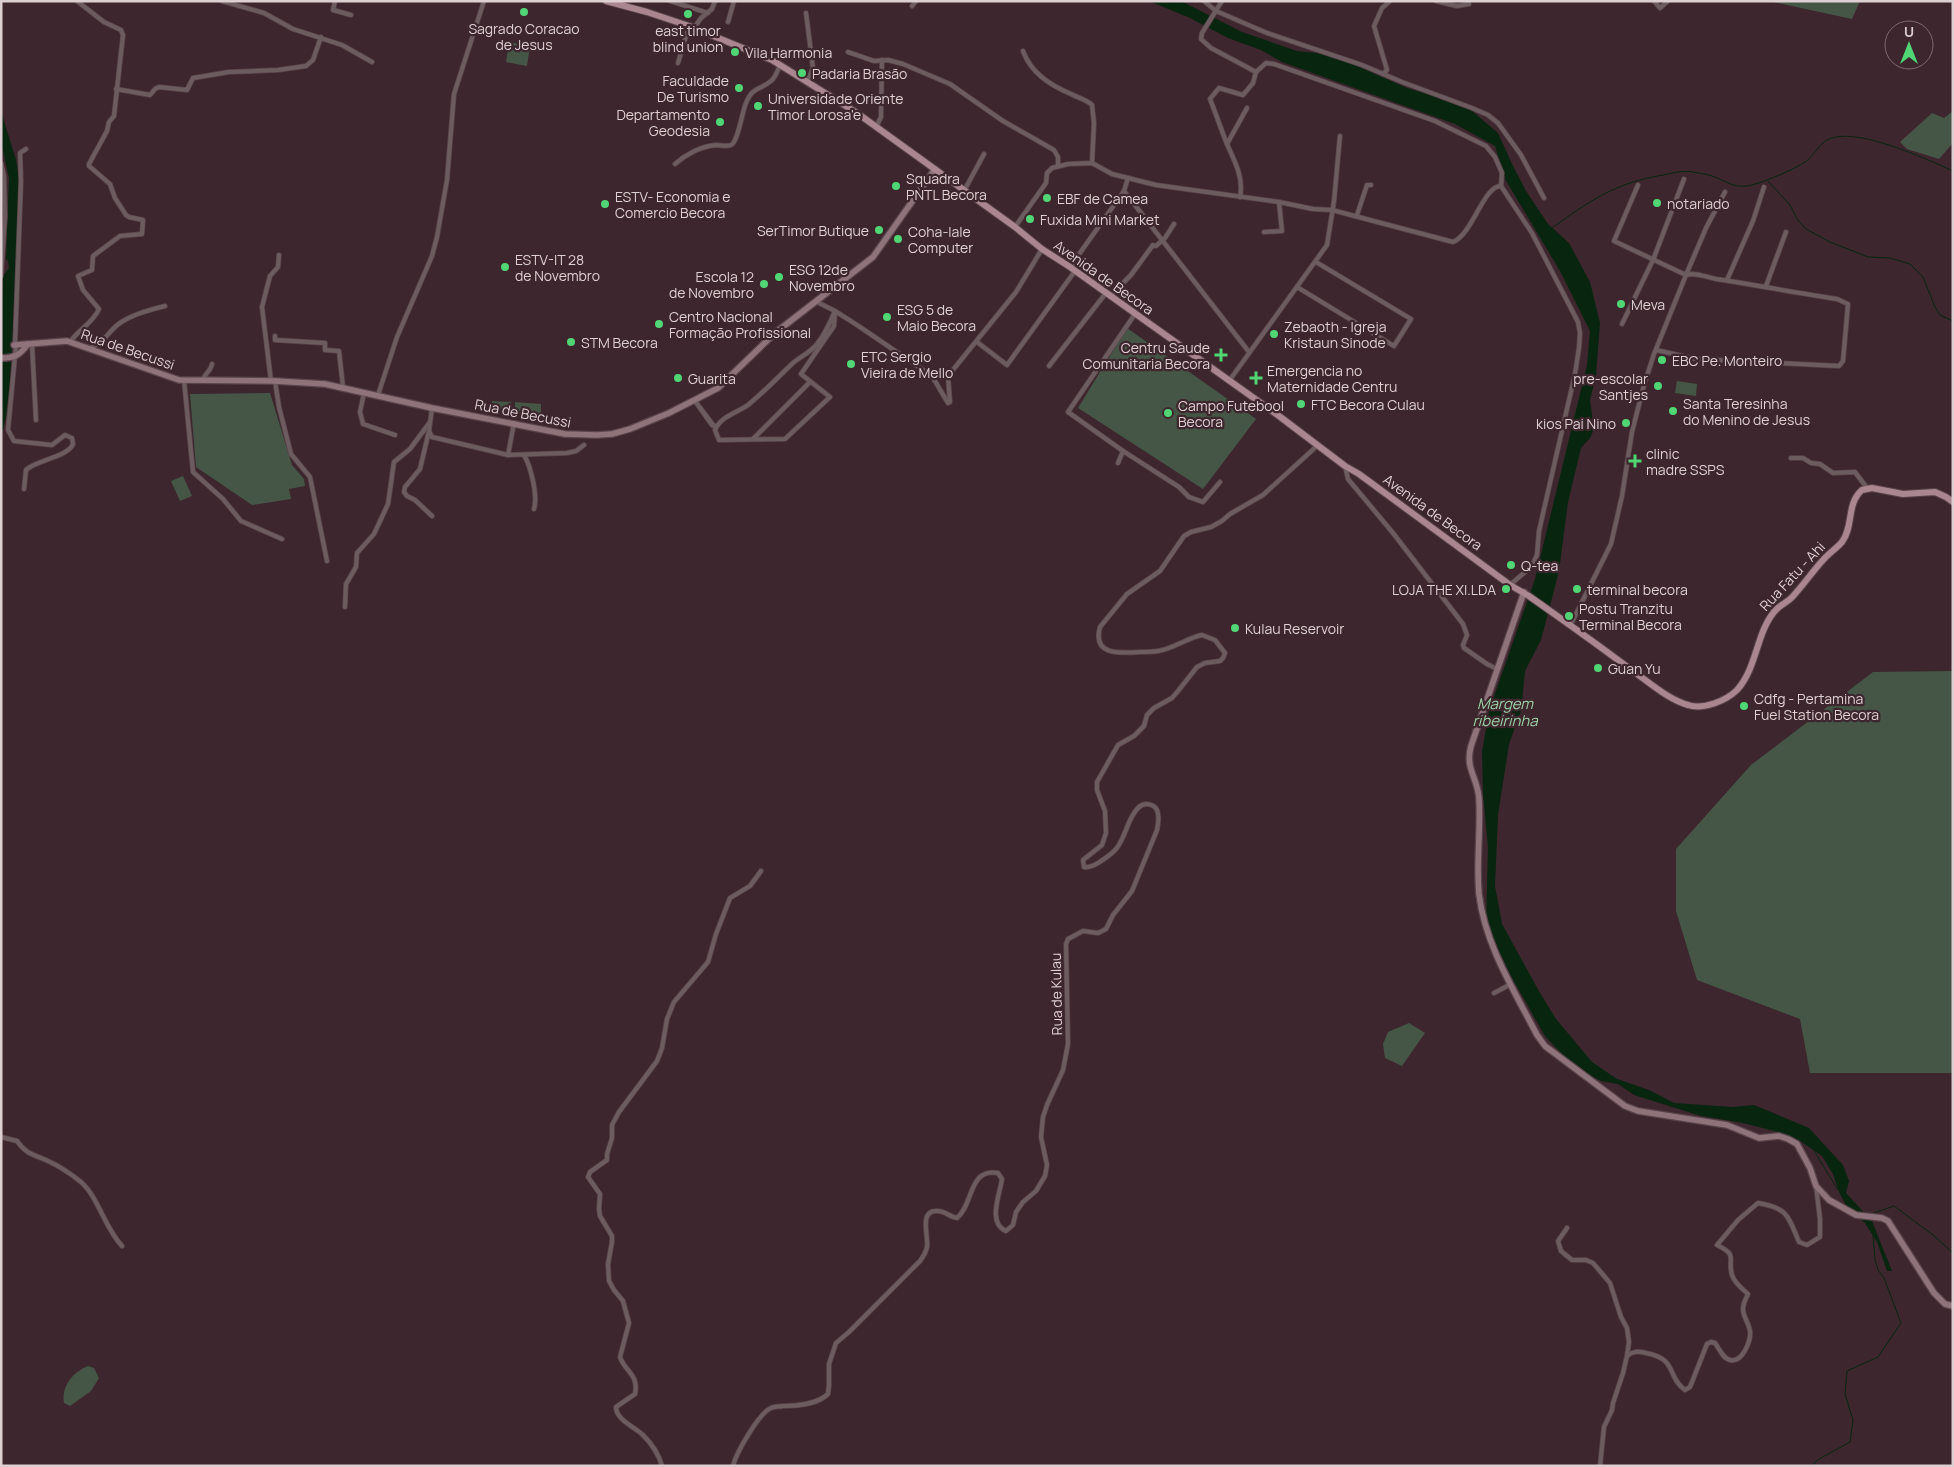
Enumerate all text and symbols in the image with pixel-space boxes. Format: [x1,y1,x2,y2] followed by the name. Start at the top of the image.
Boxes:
[518,6,530,18] marker: Sagrado Coracao de Jesus
[682,8,694,20] marker: east timor blind union
[468,19,580,54] place label: Sagrado Coracao de Jesus
[1884,20,1934,70] north arrow
[653,21,723,56] place label: east timor blind union
[1904,22,1914,41] text: U
[745,43,832,62] place label: Vila Harmonia
[729,46,741,58] marker: Vila Harmonia
[812,64,907,83] place label: Padaria Brasão
[796,67,808,79] marker: Padaria Brasão
[657,71,729,106] place label: Faculdade De Turismo
[733,82,745,94] marker: Faculdade De Turismo
[768,89,903,124] place label: Universidade Oriente Timor Lorosa'e
[752,100,764,112] marker: Universidade Oriente Timor Lorosa'e
[616,105,710,140] place label: Departamento Geodesia
[714,116,726,128] marker: Departamento Geodesia
[906,169,987,204] place label: Squadra PNTL Becora
[890,180,902,192] marker: Squadra PNTL Becora
[615,187,730,222] place label: ESTV- Economia e Comercio Becora
[1057,189,1148,208] place label: EBF de Camea
[1041,192,1053,204] marker: EBF de Camea
[1667,194,1730,213] place label: notariado
[1651,197,1663,209] marker: notariado
[599,198,611,210] marker: ESTV- Economia e Comercio Becora
[1040,210,1160,229] place label: Fuxida Mini Market
[1024,213,1036,225] marker: Fuxida Mini Market
[757,221,869,240] place label: SerTimor Butique
[908,222,973,257] place label: Coha-lale Computer
[873,224,885,236] marker: SerTimor Butique
[892,233,904,245] marker: Coha-lale Computer
[1050,235,1158,319] street label: Avenida de Becora
[515,250,600,285] place label: ESTV-IT 28 de Novembro
[789,260,855,295] place label: ESG 12de Novembro
[499,261,511,273] marker: ESTV-IT 28 de Novembro
[669,267,754,302] place label: Escola 12 de Novembro
[773,271,785,283] marker: ESG 12de Novembro
[758,278,770,290] marker: Escola 12 de Novembro
[1631,295,1665,314] place label: Meva
[1615,298,1627,310] marker: Meva
[897,300,976,335] place label: ESG 5 de Maio Becora
[669,307,811,342] place label: Centro Nacional Formação Profissional
[881,311,893,323] marker: ESG 5 de Maio Becora
[1284,317,1386,352] place label: Zebaoth - Igreja Kristaun Sinode
[653,318,665,330] marker: Centro Nacional Formação Profissional
[79,324,177,374] street label: Rua de Becussi
[1268,328,1280,340] marker: Zebaoth - Igreja Kristaun Sinode
[581,333,658,352] place label: STM Becora
[565,336,577,348] marker: STM Becora
[1083,338,1210,373] place label: Centru Saude Comunitaria Becora
[861,347,953,382] place label: ETC Sergio Vieira de Mello
[1214,348,1228,362] marker: Centru Saude Comunitaria Becora
[1672,351,1782,370] place label: EBC Pe. Monteiro
[1656,354,1668,366] marker: EBC Pe. Monteiro
[845,358,857,370] marker: ETC Sergio Vieira de Mello
[1267,361,1397,396] place label: Emergencia no Maternidade Centru
[688,369,736,388] place label: Guarita
[1573,369,1648,404] place label: pre-escolar Santjes
[1249,371,1263,385] marker: Emergencia no Maternidade Centru
[672,372,684,384] marker: Guarita
[1652,380,1664,392] marker: pre-escolar Santjes
[473,394,573,432] street label: Rua de Becussi
[1683,394,1810,429] place label: Santa Teresinha do Menino de Jesus
[1311,395,1425,414] place label: FTC Becora Culau
[1178,396,1284,431] place label: Campo Futebool Becora
[1295,398,1307,410] marker: FTC Becora Culau
[1667,405,1679,417] marker: Santa Teresinha do Menino de Jesus
[1162,407,1174,419] marker: Campo Futebool Becora
[1536,414,1616,433] place label: kios Pai Nino
[1620,417,1632,429] marker: kios Pai Nino
[1646,444,1725,479] place label: clinic madre SSPS
[1628,454,1642,468] marker: clinic madre SSPS
[1380,470,1486,554] street label: Avenida de Becora
[1755,537,1829,615] street label: Rua Fatu - Ahi
[1521,556,1558,575] place label: Q-tea
[1505,559,1517,571] marker: Q-tea
[1392,580,1496,599] place label: LOJA THE XI.LDA
[1587,580,1688,599] place label: terminal becora
[1500,583,1512,595] marker: LOJA THE XI.LDA
[1571,583,1583,595] marker: terminal becora
[1579,599,1682,634] place label: Postu Tranzitu Terminal Becora
[1563,610,1575,622] marker: Postu Tranzitu Terminal Becora
[1245,619,1344,638] place label: Kulau Reservoir
[1229,622,1241,634] marker: Kulau Reservoir
[1608,659,1661,678] place label: Guan Yu
[1592,662,1604,674] marker: Guan Yu
[1754,689,1879,724] place label: Cdfg - Pertamina Fuel Station Becora
[1472,693,1538,731] water label: Margem ribeirinha
[1738,700,1750,712] marker: Cdfg - Pertamina Fuel Station Becora
[1046,953,1066,1035] street label: Rua de Kulau

